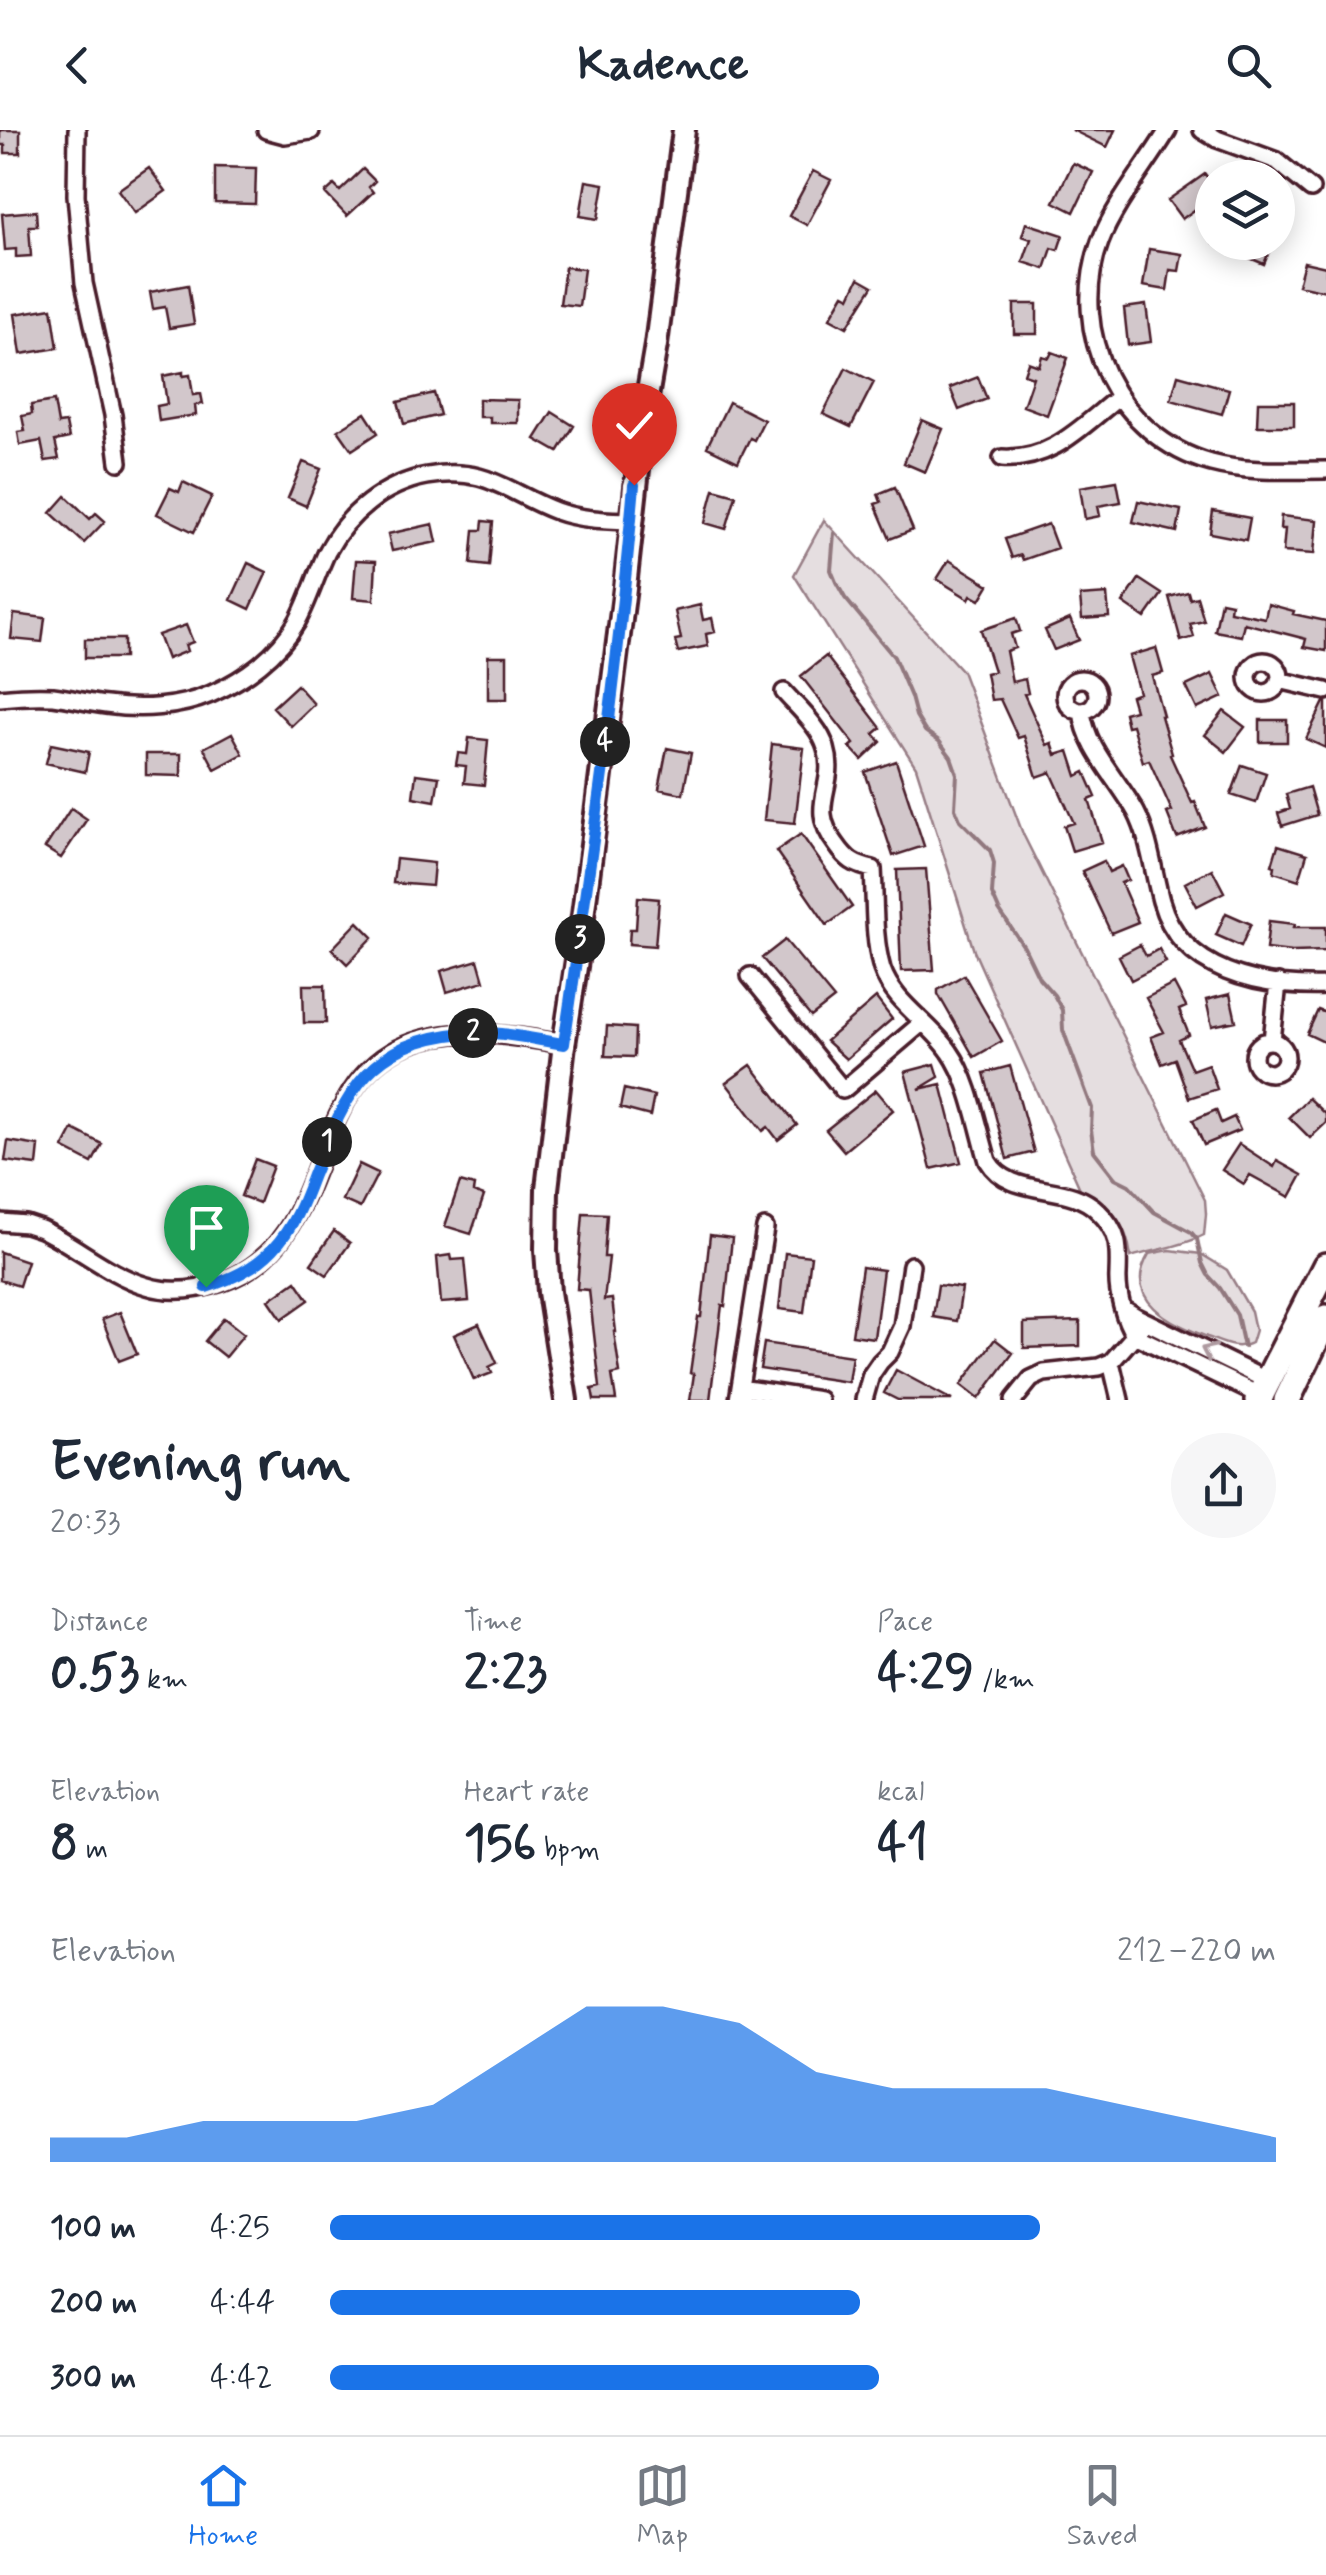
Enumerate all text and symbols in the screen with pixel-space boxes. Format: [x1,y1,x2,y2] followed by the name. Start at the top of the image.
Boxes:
[577,36,749,95] text: Kadence
[50,38,105,93] icon: back
[1221,38,1276,93] icon: search
[1195,160,1295,260] map controls
[1195,160,1295,260] button: layers
[592,383,677,486] pin
[607,398,662,453] icon: check
[580,717,630,767] pin: 4
[597,723,613,760] text: 4
[555,914,605,964] pin: 3
[574,920,586,957] text: 3
[448,1008,498,1058] pin: 2
[466,1014,480,1051] text: 2
[302,1117,352,1167] pin: 1
[321,1123,333,1160] text: 1
[164,1185,249,1288] pin
[179,1200,234,1255] icon: arrive
[1200,1344,1218,1364] one-way arrow
[50,1428,350,1500] text: Evening run
[1171,1433,1276,1538] button: share
[50,1502,121,1544] text: 20:33
[50,1604,148,1641] text: Distance
[464,1604,522,1641] text: Time
[877,1604,933,1641] text: Pace
[50,1641,140,1707] text: 0.53
[464,1641,547,1707] text: 2:23
[877,1641,974,1707] text: 4:29
[140,1662,188,1699] text: km
[974,1662,1035,1699] text: /km
[50,1774,160,1811] text: Elevation
[464,1774,589,1811] text: Heart rate
[877,1774,924,1811] text: kcal
[50,1811,78,1877] text: 8
[464,1811,536,1877] text: 156
[877,1811,928,1877] text: 41
[78,1832,108,1869] text: m
[536,1832,600,1869] text: bpm
[50,1930,176,1972] text: Elevation
[1117,1930,1276,1972] text: 212–220 m
[50,2207,136,2249] text: 100 m
[210,2207,270,2249] text: 4:25
[50,2282,137,2324] text: 200 m
[210,2282,275,2324] text: 4:44
[50,2357,136,2399] text: 300 m
[210,2357,273,2399] text: 4:42
[188,2458,258,2555] tab: Home
[635,2458,690,2555] tab: Map
[1067,2458,1138,2555] tab: Saved

